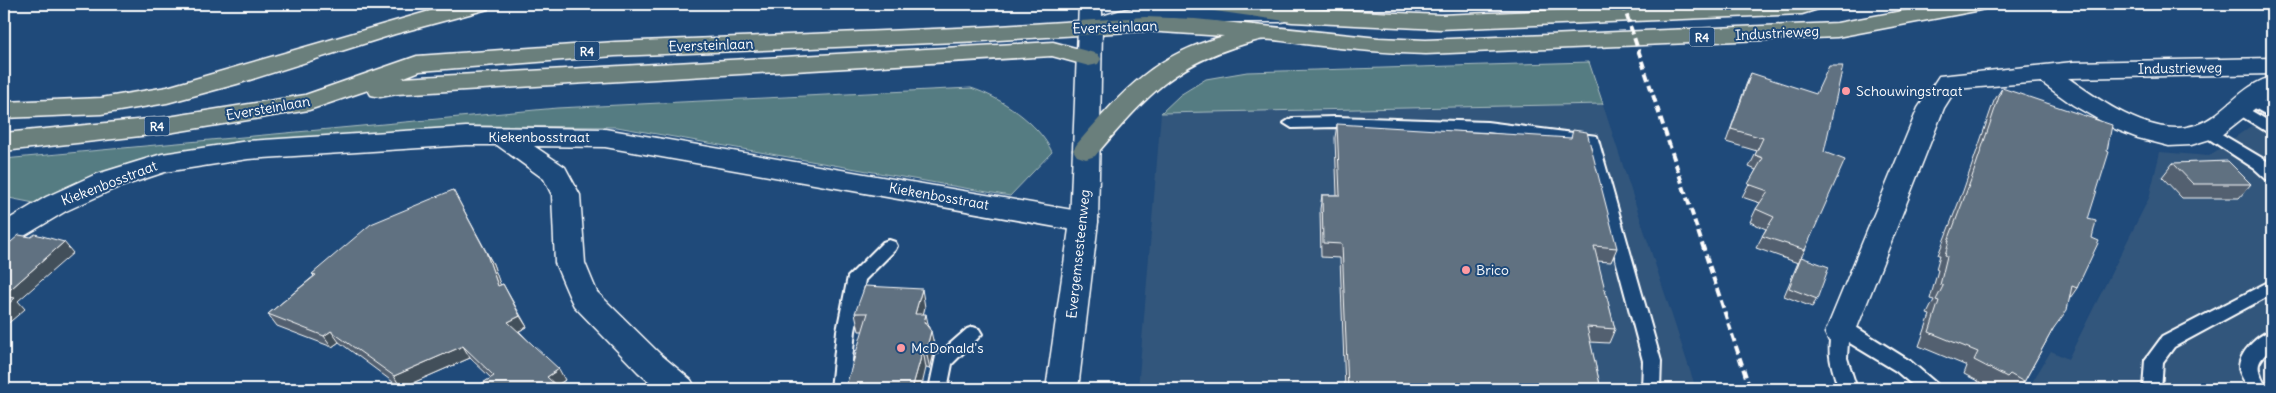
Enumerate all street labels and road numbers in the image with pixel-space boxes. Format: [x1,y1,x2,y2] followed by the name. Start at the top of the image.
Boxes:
[1072,17,1158,37] street label: Eversteinlaan
[1734,22,1820,44] street label: Industrieweg
[1690,28,1714,46] road number: R4
[668,35,754,55] street label: Eversteinlaan
[574,41,600,60] road number: R4
[2138,58,2222,78] street label: Industrieweg
[225,92,311,124] street label: Eversteinlaan
[144,116,170,136] road number: R4
[488,128,590,146] street label: Kiekenbosstraat
[58,156,160,210] street label: Kiekenbosstraat
[888,178,991,214] street label: Kiekenbosstraat
[1062,188,1094,320] street label: Evergemsesteenweg

